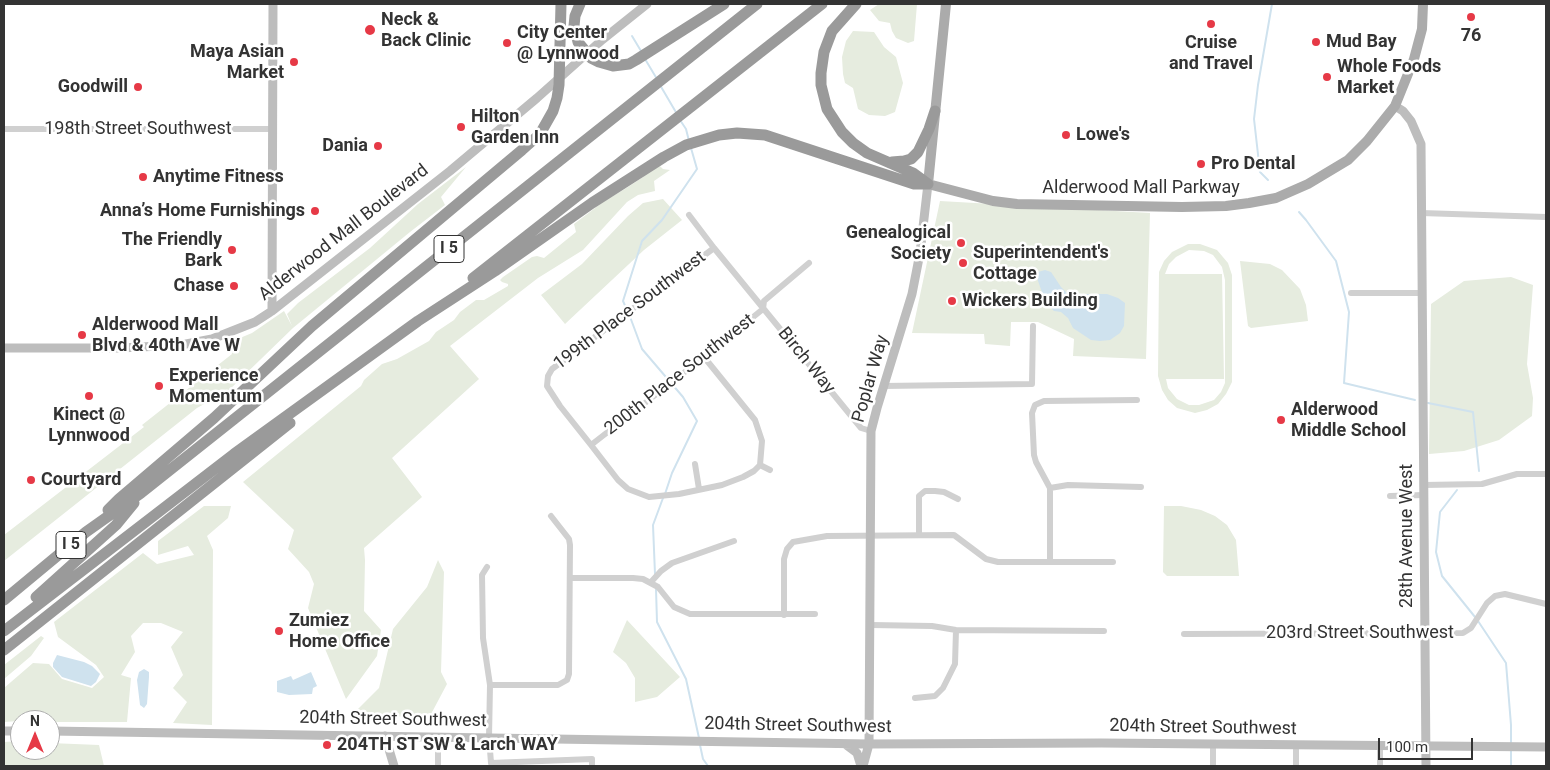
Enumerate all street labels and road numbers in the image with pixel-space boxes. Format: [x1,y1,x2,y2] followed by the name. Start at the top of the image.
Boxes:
[44,118,232,140] street label: 198th Street Southwest
[255,160,433,306] street label: Alderwood Mall Boulevard
[1042,177,1240,199] street label: Alderwood Mall Parkway
[434,235,464,262] road number: I 5
[550,247,710,375] street label: 199th Place Southwest
[601,310,759,440] street label: 200th Place Southwest
[773,323,839,399] street label: Birch Way
[848,333,894,425] street label: Poplar Way
[1396,464,1418,608] street label: 28th Avenue West
[56,532,86,558] road number: I 5
[1266,622,1454,644] street label: 203rd Street Southwest
[299,708,487,732] street label: 204th Street Southwest
[704,714,892,738] street label: 204th Street Southwest
[1109,716,1297,740] street label: 204th Street Southwest

